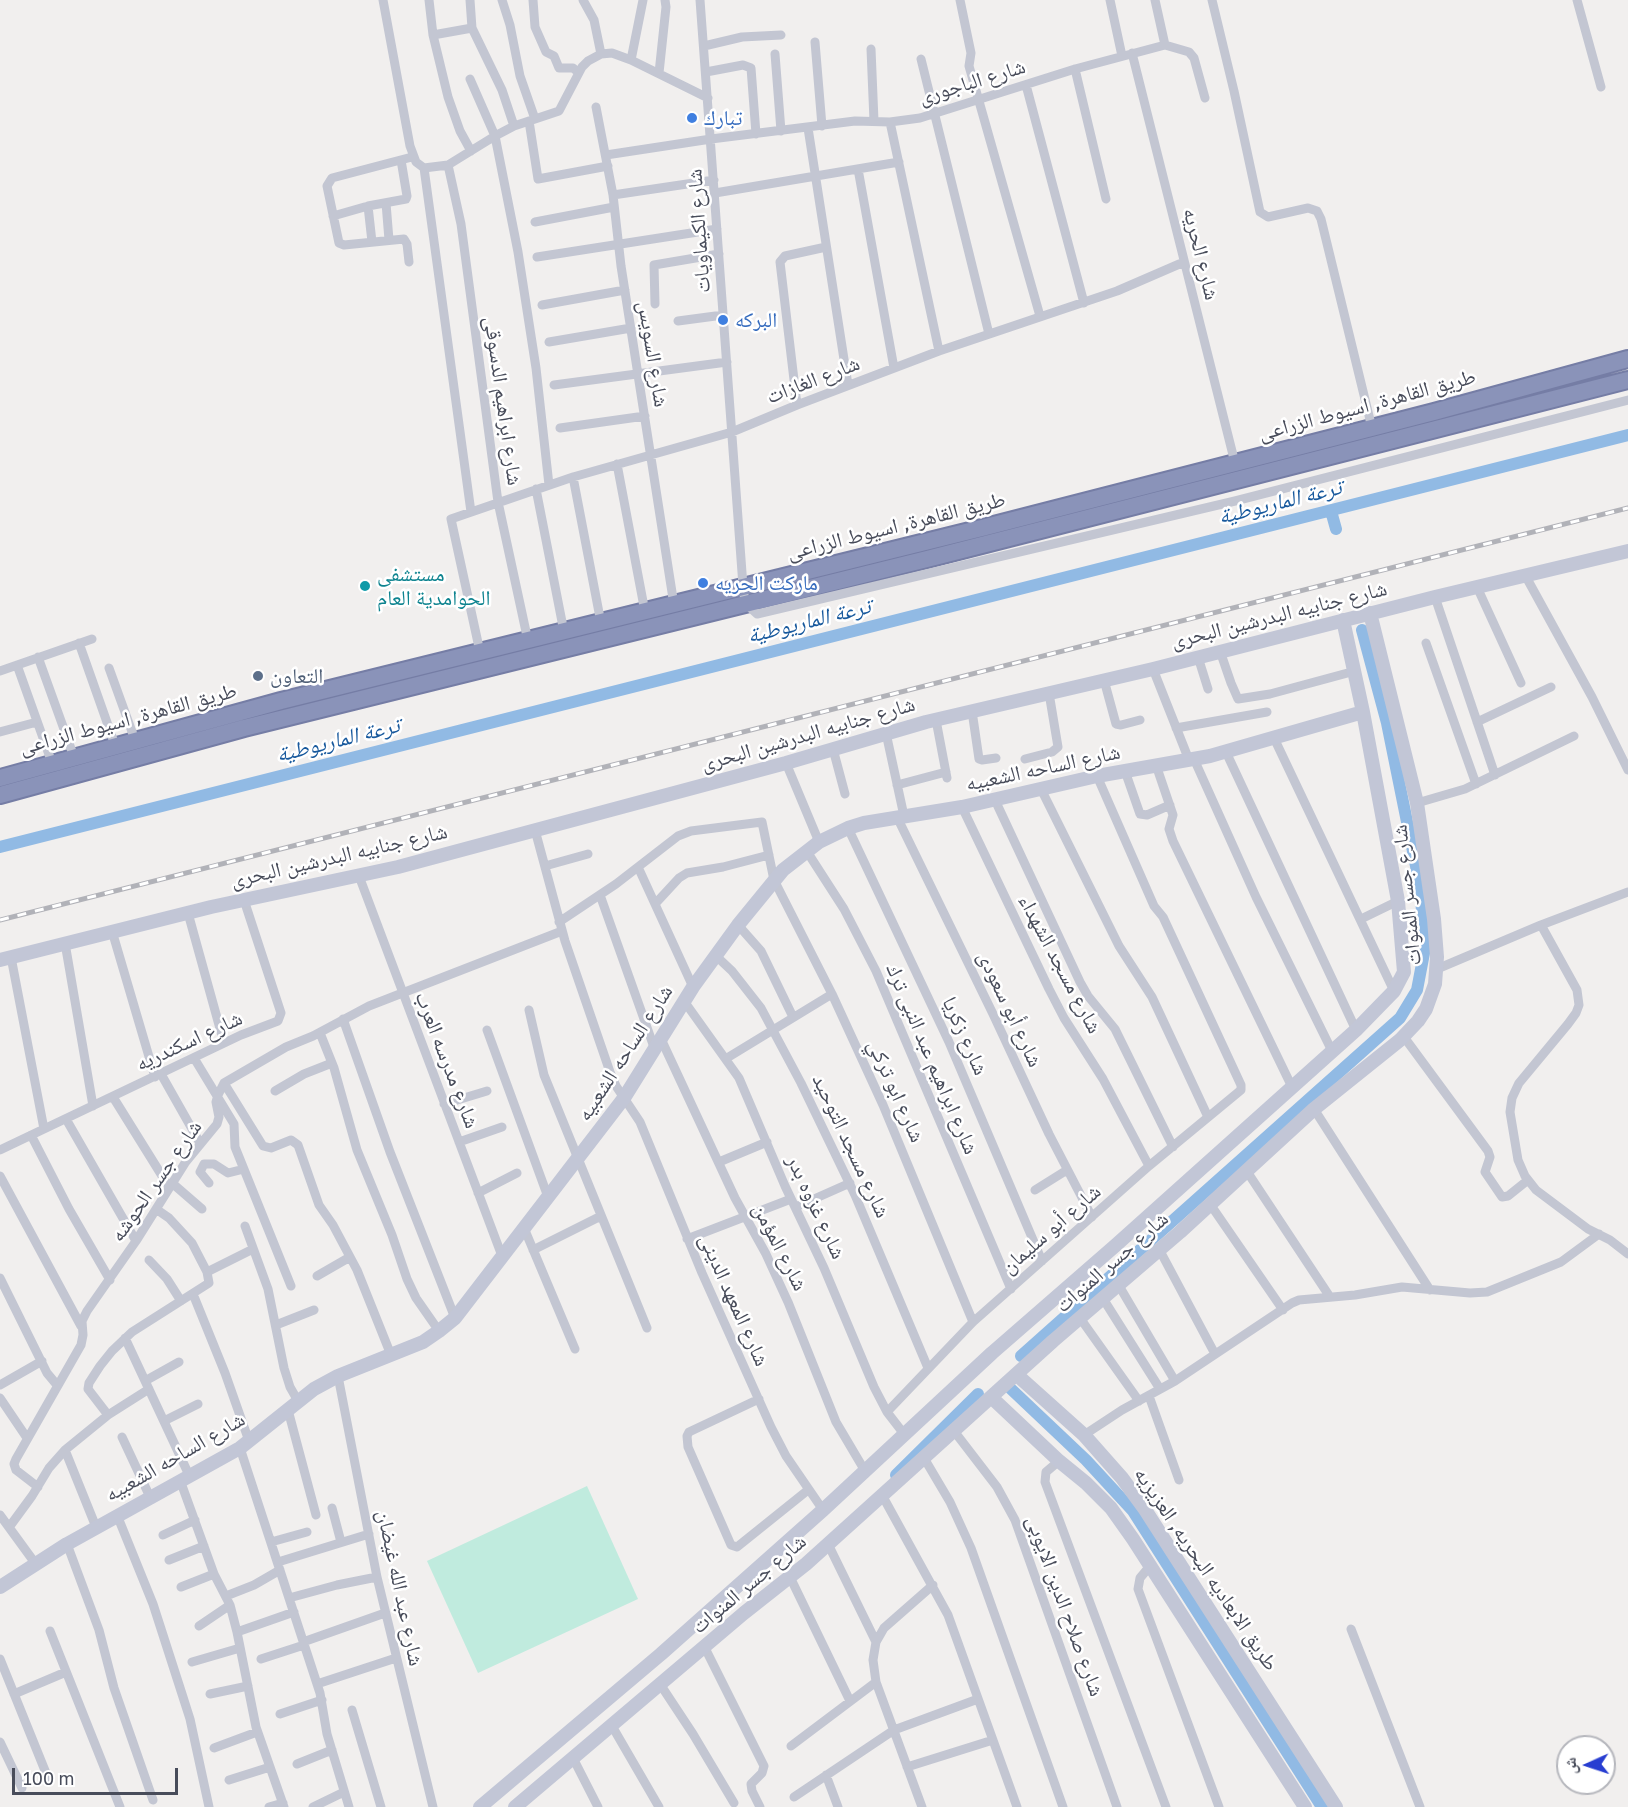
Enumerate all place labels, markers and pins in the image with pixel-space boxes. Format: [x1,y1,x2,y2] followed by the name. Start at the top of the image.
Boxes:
[704,105,742,131] place label: تبارك
[685,111,699,125] marker: تبارك
[735,307,777,333] place label: البركه
[716,313,730,327] marker: البركه
[377,561,490,611] place label: مستشفى الحوامدية العام
[715,570,818,596] place label: ماركت الحريه
[696,576,710,590] marker: ماركت الحريه
[358,579,372,593] marker: مستشفى الحوامدية العام
[270,663,323,689] place label: التعاون
[251,669,265,683] marker: التعاون

